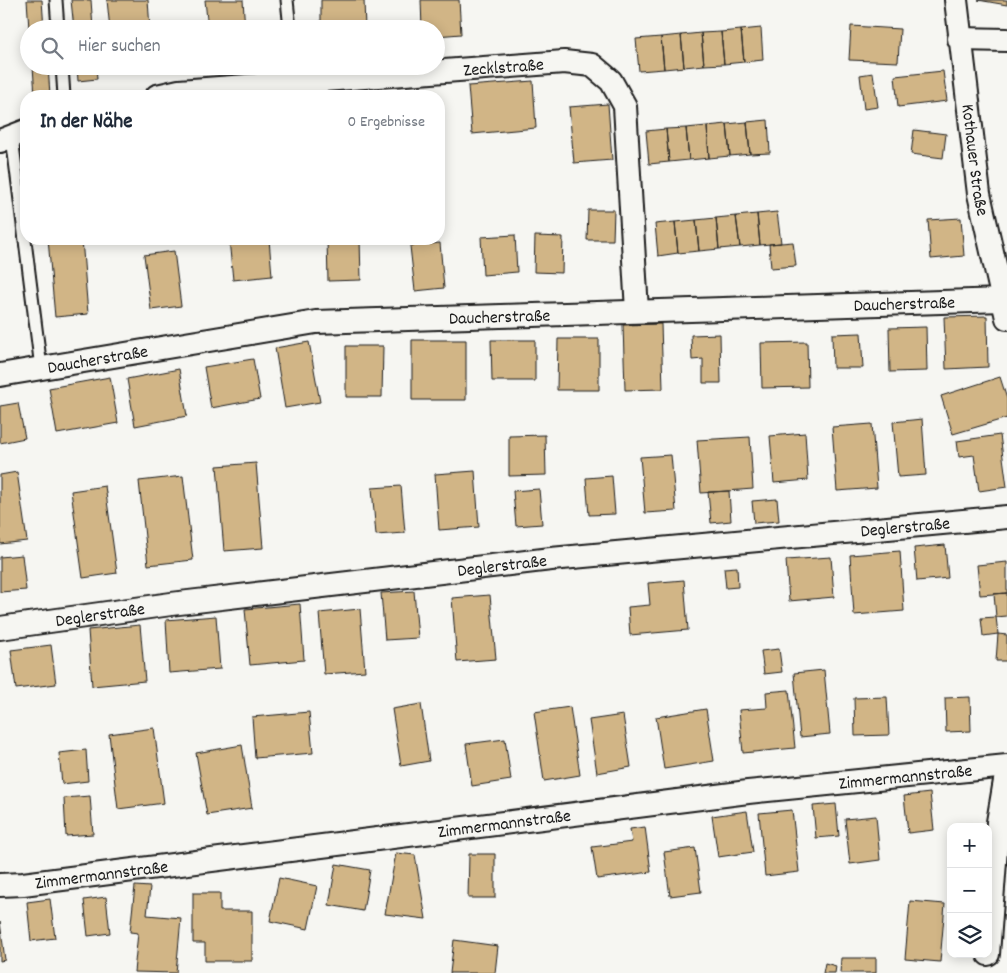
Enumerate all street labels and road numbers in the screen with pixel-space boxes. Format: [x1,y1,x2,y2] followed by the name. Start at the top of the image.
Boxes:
[463,54,545,85] street label: Zecklstraße
[953,103,994,219] street label: Kothauer Straße
[853,292,956,320] street label: Daucherstraße
[448,305,551,333] street label: Daucherstraße
[46,340,150,382] street label: Daucherstraße
[860,512,951,545] street label: Deglerstraße
[456,550,548,585] street label: Deglerstraße
[54,598,147,635] street label: Deglerstraße
[838,760,974,798] street label: Zimmermannstraße
[436,805,573,846] street label: Zimmermannstraße
[34,856,170,897] street label: Zimmermannstraße

